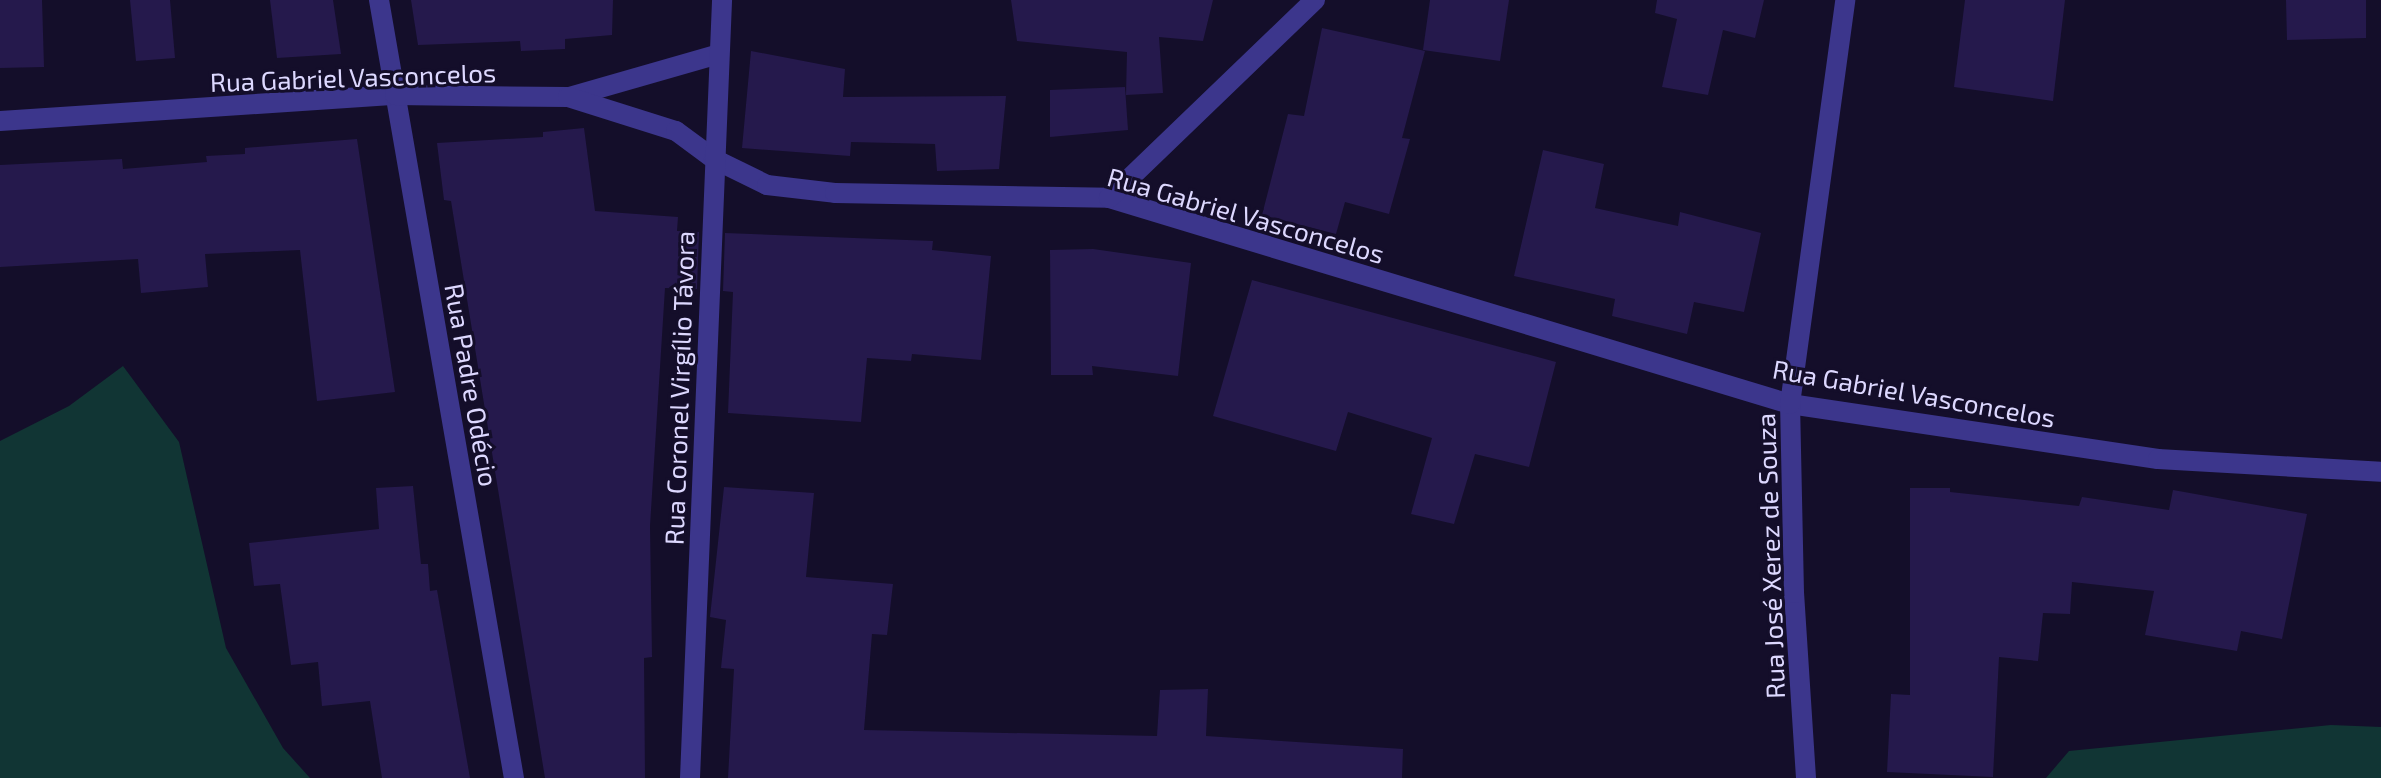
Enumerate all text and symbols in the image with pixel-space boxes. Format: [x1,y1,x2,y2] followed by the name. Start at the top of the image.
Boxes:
[209,56,497,98] street label: Rua Gabriel Vasconcelos
[1103,160,1389,270] street label: Rua Gabriel Vasconcelos
[658,229,700,547] street label: Rua Coronel Virgílio Távora
[439,281,505,489] street label: Rua Padre Odécio
[1770,353,2058,433] street label: Rua Gabriel Vasconcelos
[1749,412,1791,700] street label: Rua José Xerez de Souza

